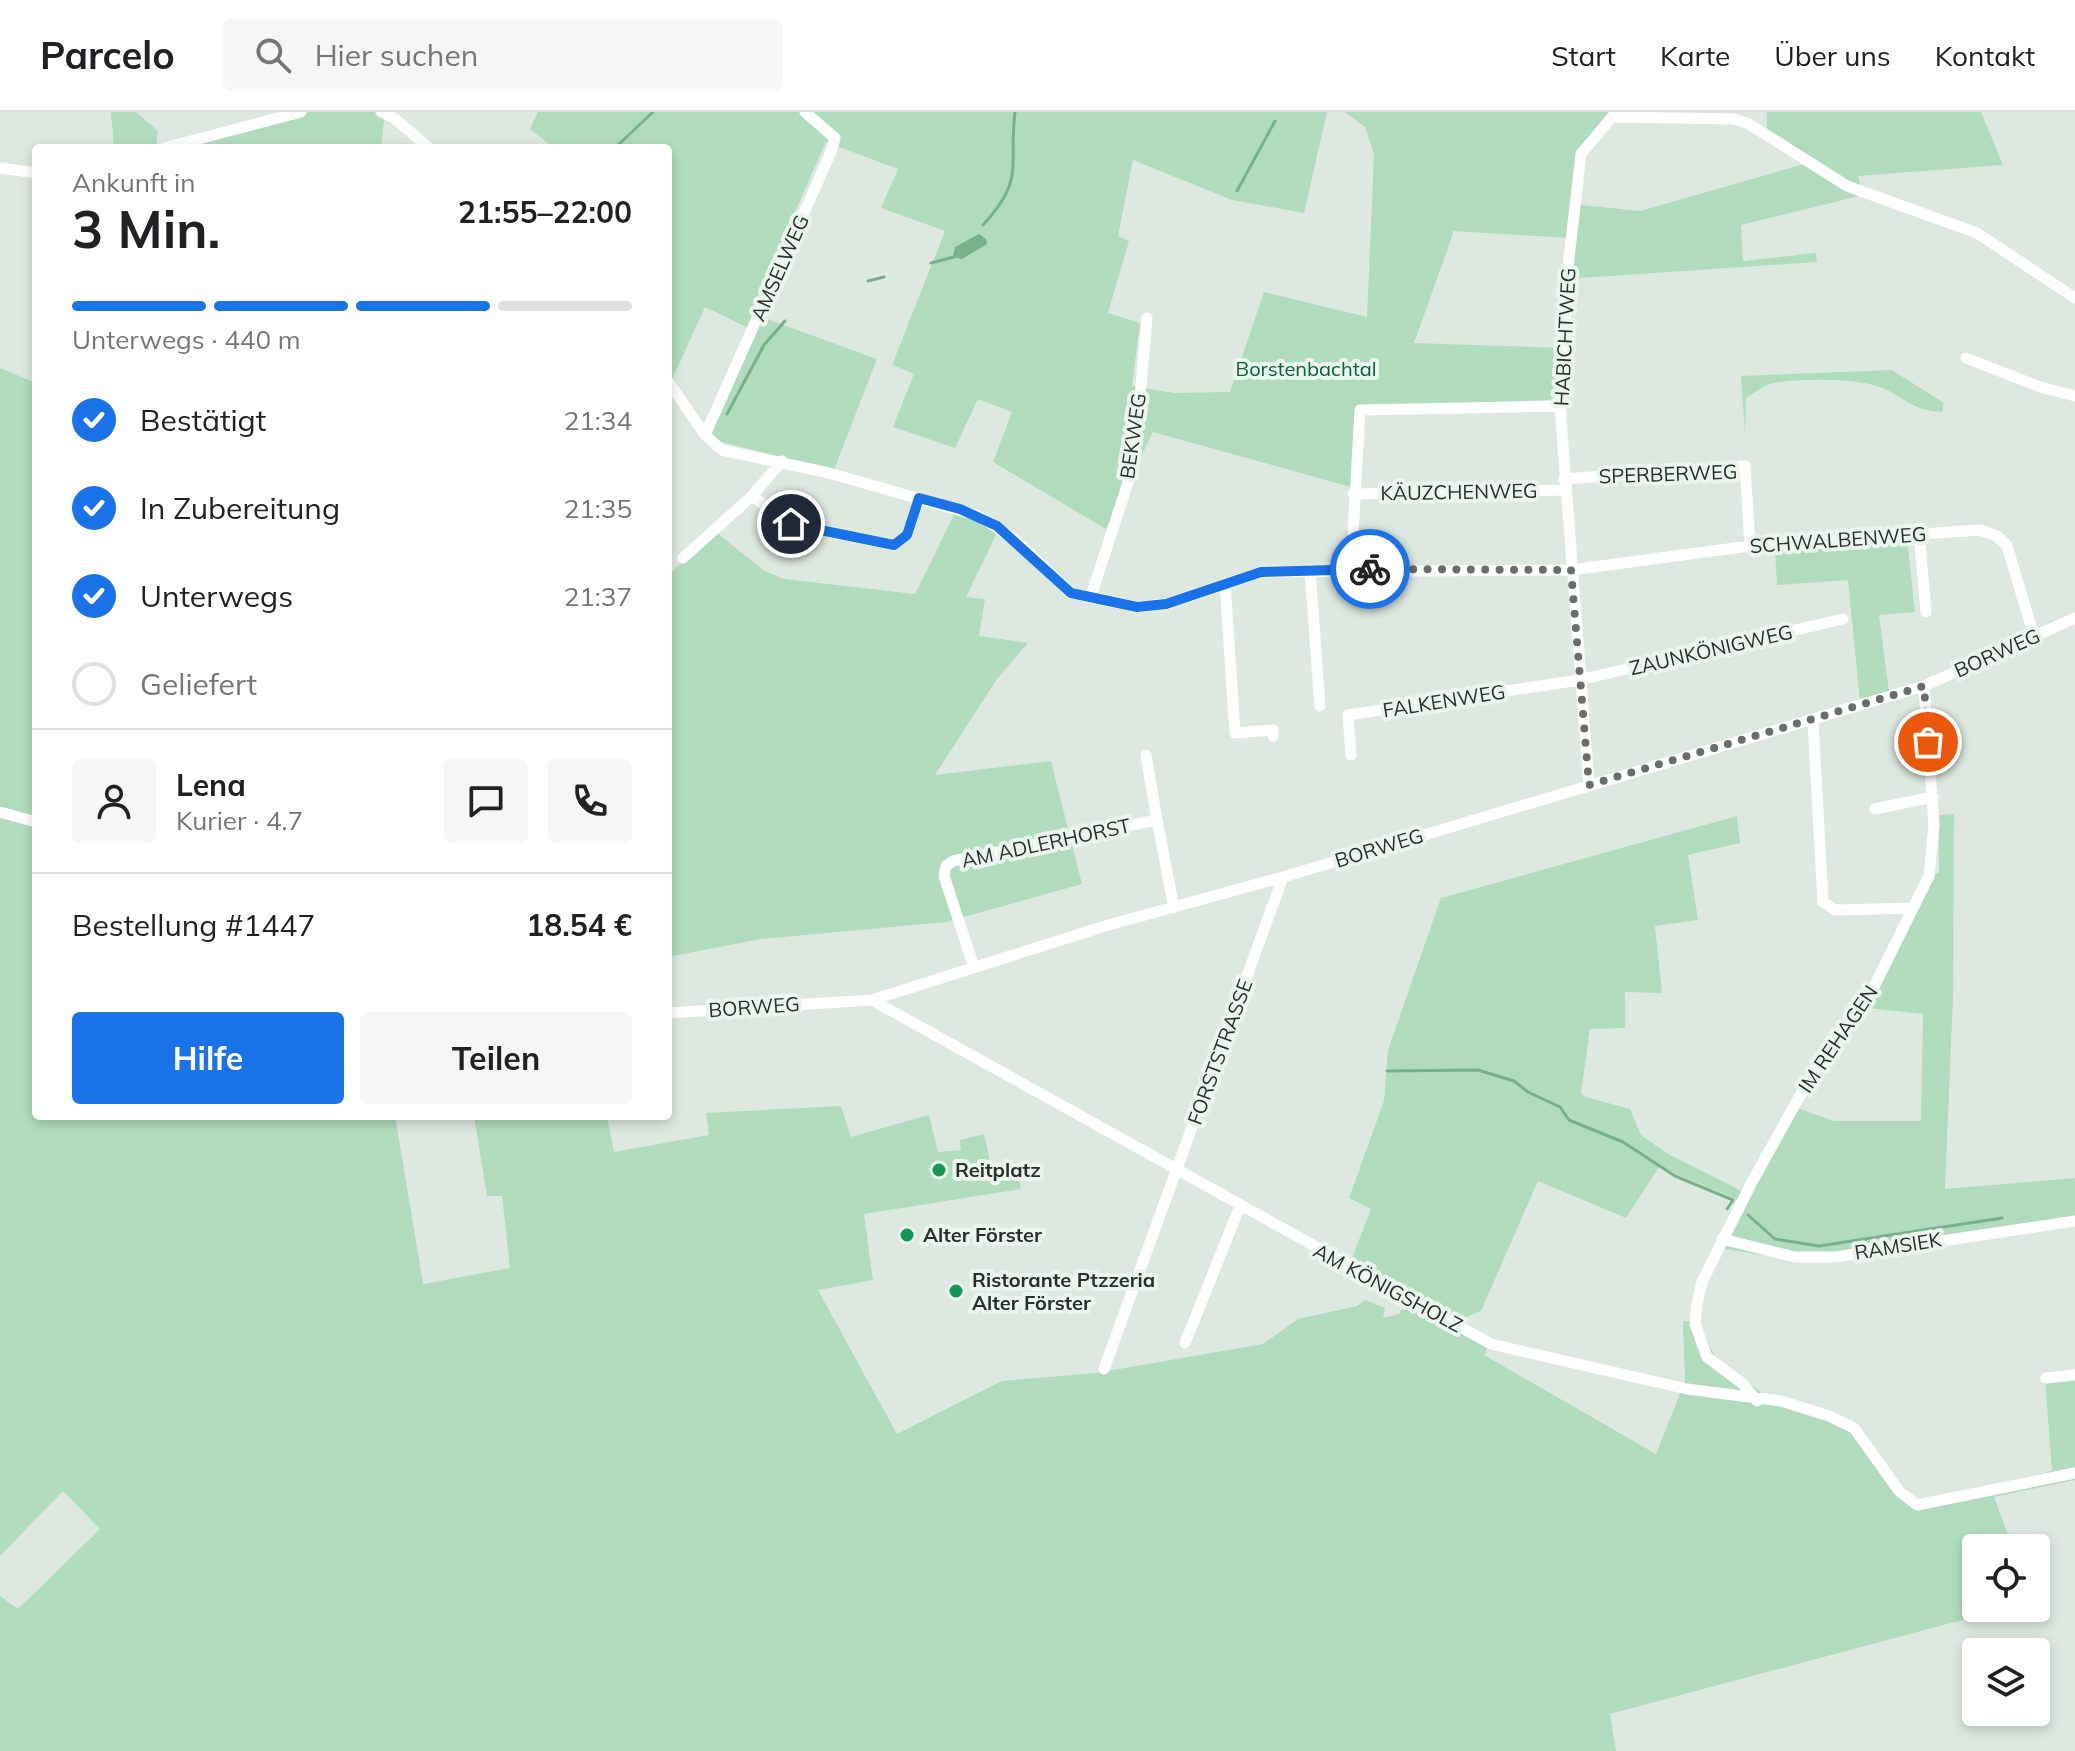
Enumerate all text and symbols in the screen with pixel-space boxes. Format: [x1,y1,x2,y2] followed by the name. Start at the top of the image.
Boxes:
[223,19,783,91] search box
[40,31,175,79] text: Parcelo
[251,33,295,77] icon: search
[315,36,478,74] text: Hier suchen
[1551,38,1616,73] text: Start
[1660,38,1730,73] text: Karte
[1774,38,1891,73] text: Über uns
[1935,38,2035,73] text: Kontakt
[72,166,195,199] text: Ankunft in
[458,193,632,231] text: 21:55–22:00
[72,196,221,261] text: 3 Min.
[745,211,814,325] street label: AMSELWEG
[1548,267,1581,407] street label: HABICHTWEG
[72,323,301,356] text: Unterwegs · 440 m
[1236,356,1376,381] park label: Borstenbachtal
[1114,391,1151,480] street label: BEKWEG
[72,398,116,442] icon: check
[140,401,266,439] text: Bestätigt
[564,404,632,437] text: 21:34
[1598,459,1738,488] street label: SPERBERWEG
[1380,478,1538,505] street label: KÄUZCHENWEG
[72,486,116,530] icon: check
[140,489,340,527] text: In Zubereitung
[757,490,825,558] pin
[564,492,632,525] text: 21:35
[769,502,813,546] icon: home
[1749,521,1927,558] street label: SCHWALBENWEG
[1330,529,1410,609] courier
[1348,547,1392,591] icon: bike
[72,574,116,618] icon: check
[140,577,293,615] text: Unterwegs
[564,580,632,613] text: 21:37
[1627,619,1795,680] street label: ZAUNKÖNIGWEG
[1950,623,2044,683] street label: BORWEG
[140,665,257,703] text: Geliefert
[1381,678,1507,723] street label: FALKENWEG
[1894,708,1962,776] pin
[1906,720,1950,764] icon: bag
[72,759,156,843] button: person
[444,759,528,843] button: chat
[548,759,632,843] button: phone
[176,766,246,804] text: Lena
[176,804,303,837] text: Kurier · 4.7
[959,812,1133,873] street label: AM ADLERHORST
[1332,822,1426,873] street label: BORWEG
[72,906,315,944] text: Bestellung #1447
[526,906,632,944] text: 18.54 €
[1182,976,1257,1128] street label: FORSTSTRASSE
[1792,980,1883,1097] street label: IM REHAGEN
[708,991,800,1022] street label: BORWEG
[72,1012,344,1104] button: Hilfe
[360,1012,632,1104] button: Teilen
[955,1157,1041,1182] place label: Reitplatz
[930,1161,948,1179] marker: Reitplatz
[923,1222,1042,1247] place label: Alter Förster
[898,1226,916,1244] marker: Alter Förster
[1853,1226,1943,1265] street label: RAMSIEK
[1309,1238,1467,1337] street label: AM KÖNIGSHOLZ
[972,1267,1155,1315] place label: Ristorante Ptzzeria Alter Förster
[947,1282,965,1300] marker: Ristorante Ptzzeria Alter Förster
[1962,1534,2050,1726] map controls
[1962,1534,2050,1622] button: locate
[1962,1638,2050,1726] button: layers

